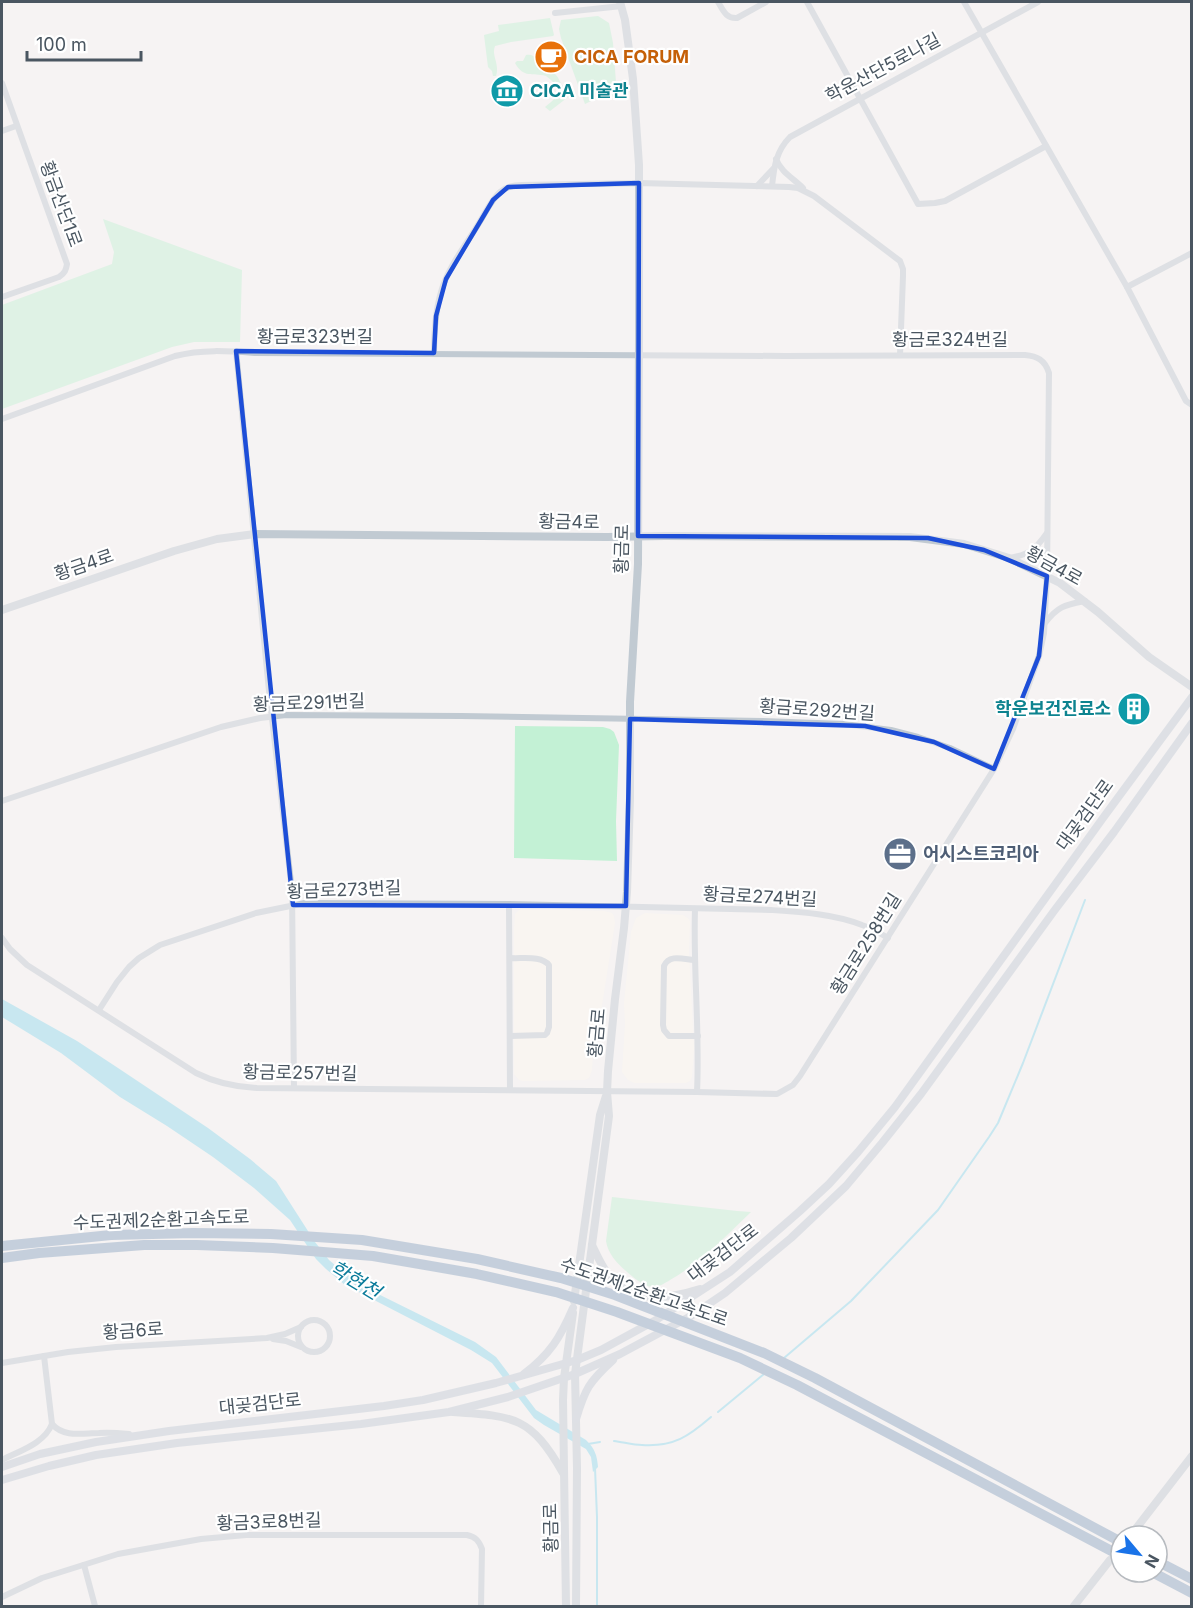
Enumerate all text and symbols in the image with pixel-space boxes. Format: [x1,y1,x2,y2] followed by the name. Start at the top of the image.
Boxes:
[27,24,141,62] scale bar
[822,29,944,107] street label: 학운산단5로나길
[36,34,87,55] text: 100 m
[533,39,569,75] cafe icon: CICA FORUM
[574,46,689,67] place label: CICA FORUM
[489,73,525,109] museum icon: CICA 미술관
[530,80,629,101] place label: CICA 미술관
[36,158,87,250] street label: 황금산단1로
[257,326,373,347] street label: 황금로323번길
[892,329,1008,350] street label: 황금로324번길
[538,510,600,533] street label: 황금4로
[611,524,632,574] street label: 황금로
[1022,542,1086,590] street label: 황금4로
[51,545,116,584] street label: 황금4로
[253,690,365,715] street label: 황금로291번길
[1116,691,1152,727] building icon: 학운보건진료소
[758,695,876,724] street label: 황금로292번길
[995,698,1111,719] place label: 학운보건진료소
[1052,775,1117,854] street label: 대곶검단로
[882,836,918,872] office icon: 어시스트코리아
[923,843,1039,864] place label: 어시스트코리아
[286,877,402,902] street label: 황금로273번길
[702,883,818,910] street label: 황금로274번길
[826,889,905,998] street label: 황금로258번길
[584,1007,609,1059] street label: 황금로
[242,1061,358,1084] street label: 황금로257번길
[72,1206,250,1233] street label: 수도권제2순환고속도로
[683,1219,762,1286] street label: 대곶검단로
[557,1253,731,1330] street label: 수도권제2순환고속도로
[325,1255,387,1306] water label: 학현천
[102,1318,164,1343] street label: 황금6로
[218,1389,302,1418] street label: 대곶검단로
[540,1503,561,1553] street label: 황금로
[216,1509,322,1534] street label: 황금3로8번길
[1109,1524,1169,1584] north arrow
[1140,1551,1164,1571] text: N

